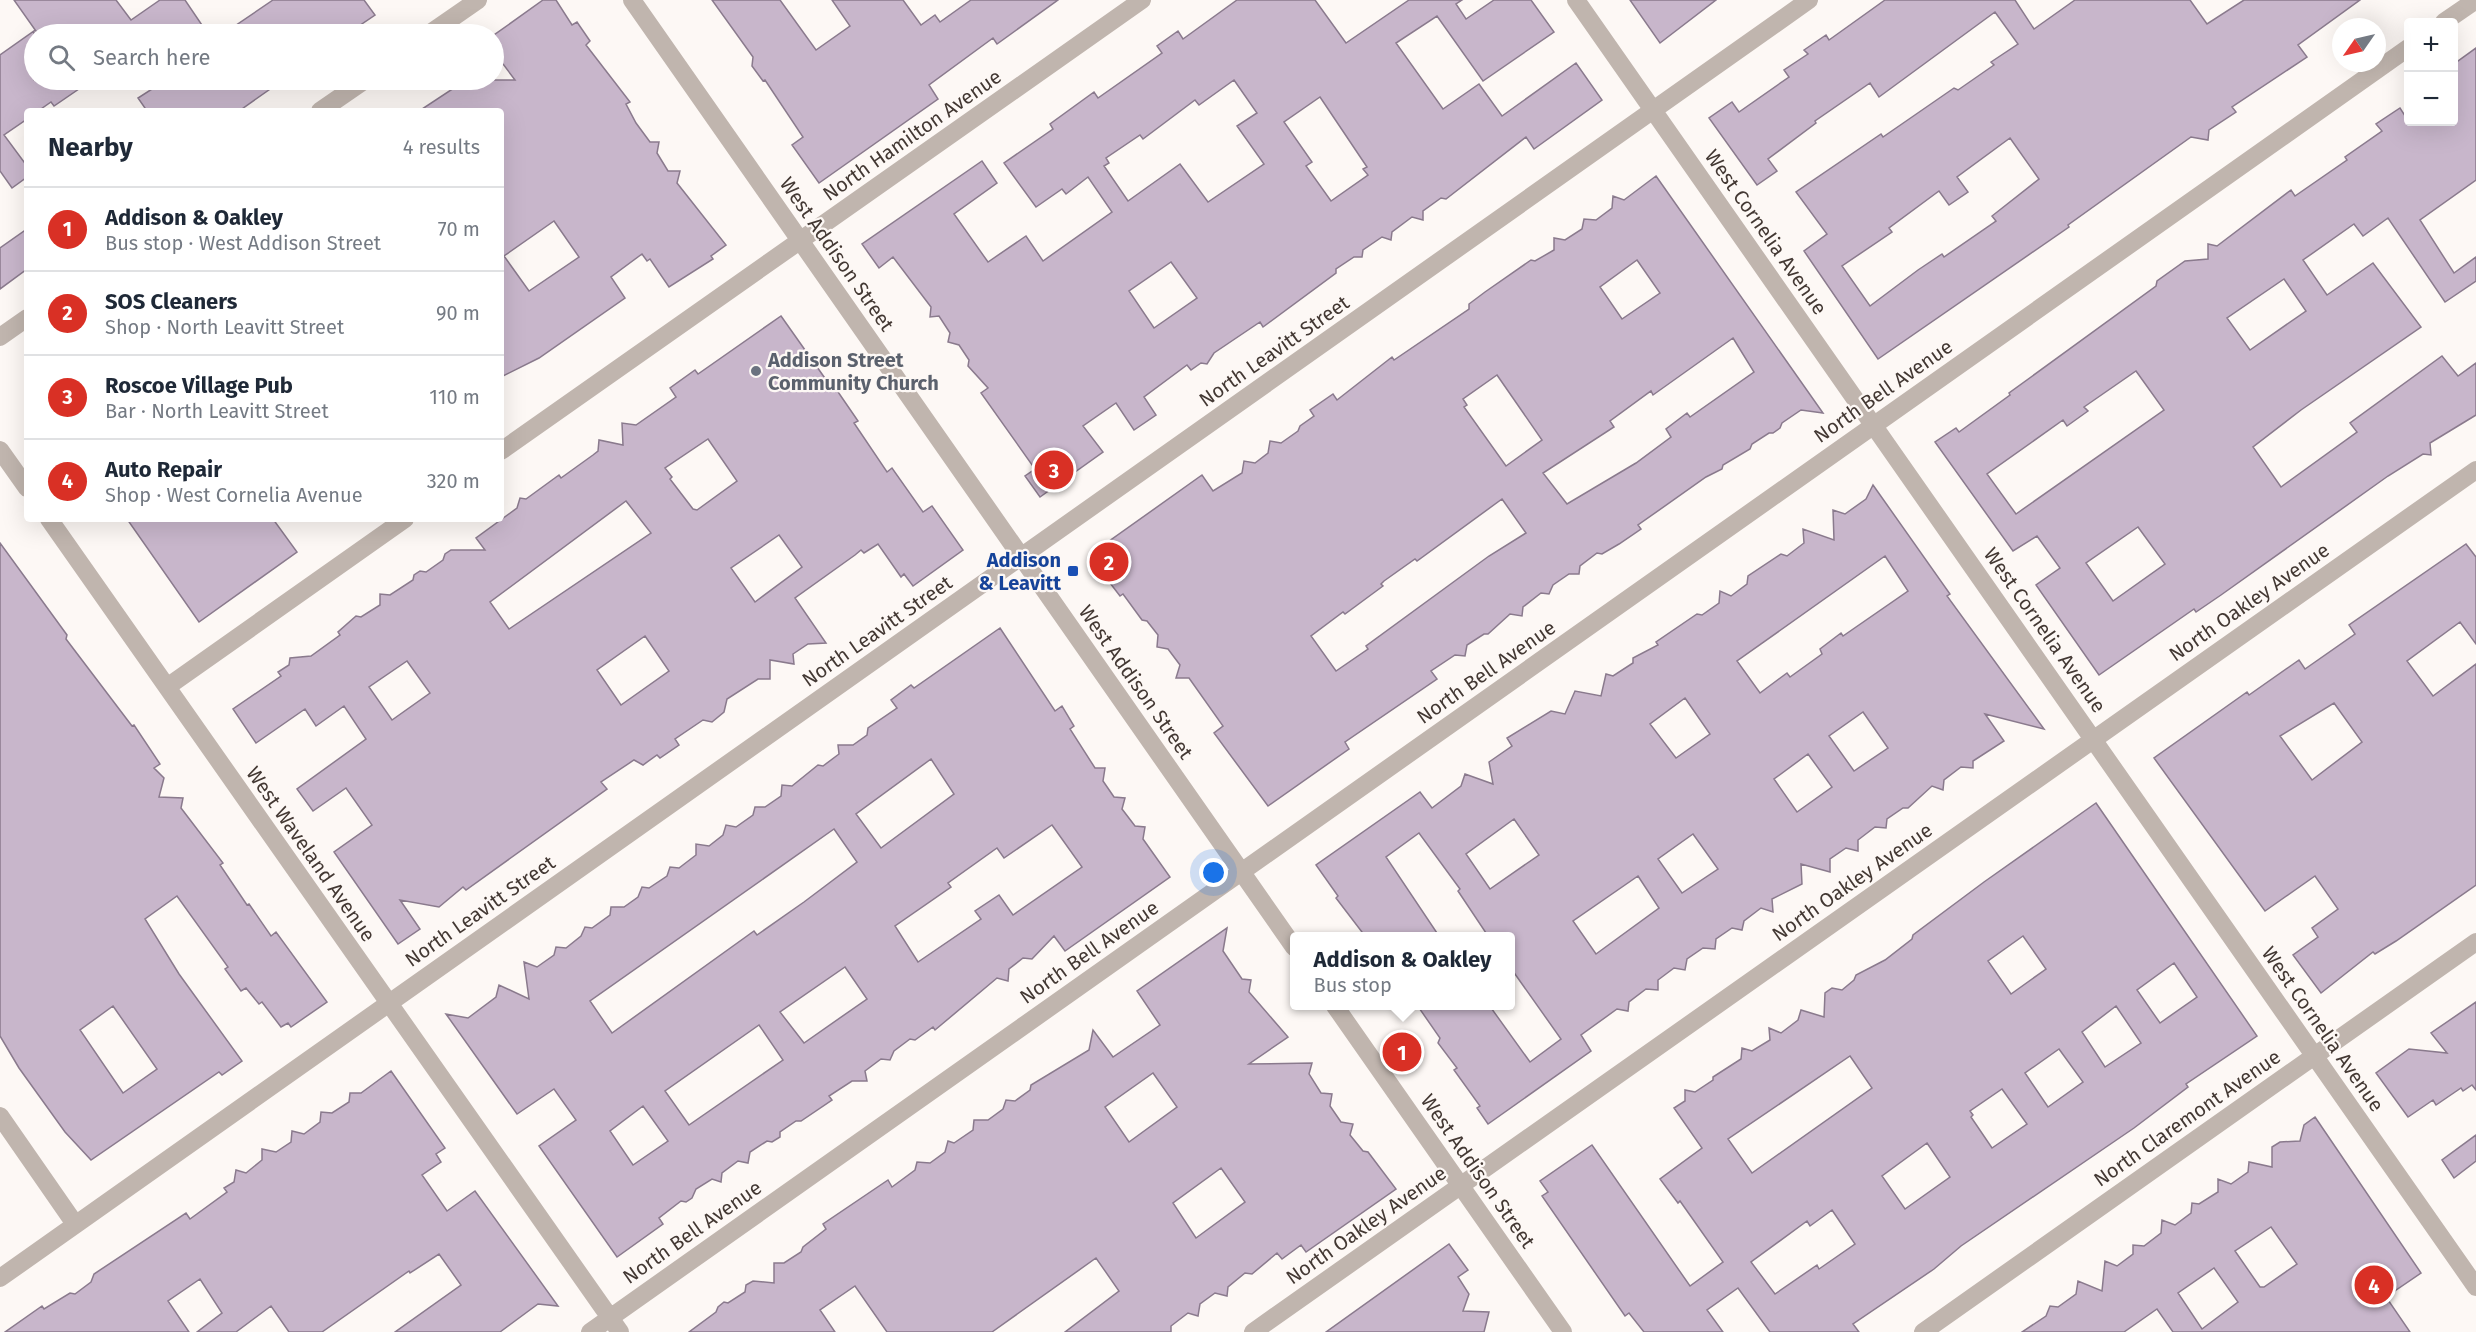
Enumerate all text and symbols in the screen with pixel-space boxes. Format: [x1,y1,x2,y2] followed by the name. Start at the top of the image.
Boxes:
[2332,18,2386,72] north arrow
[2404,18,2458,126] map controls
[2404,18,2458,72] button: +
[24,24,504,90] search box
[45,41,78,74] icon: search
[93,44,211,71] text: Search here
[818,64,1006,206] street label: North Hamilton Avenue
[2404,72,2458,126] button: −
[48,132,133,163] text: Nearby
[403,135,480,159] text: 4 results
[1700,145,1832,319] street label: West Cornelia Avenue
[775,172,900,336] street label: West Addison Street
[105,204,283,231] text: Addison & Oakley
[63,217,72,241] text: 1
[438,217,480,241] text: 70 m
[105,231,381,255] text: Bus stop · West Addison Street
[105,288,237,315] text: SOS Cleaners
[1194,290,1354,412] street label: North Leavitt Street
[62,301,73,325] text: 2
[436,301,480,325] text: 90 m
[105,315,344,339] text: Shop · North Leavitt Street
[1809,334,1957,448] street label: North Bell Avenue
[767,348,939,395] place label: Addison Street Community Church
[749,364,763,378] marker: Addison Street Community Church
[105,372,293,399] text: Roscoe Village Pub
[62,385,73,409] text: 3
[429,385,480,409] text: 110 m
[105,399,329,423] text: Bar · North Leavitt Street
[1034,448,1074,492] pin: 3
[105,456,222,483] text: Auto Repair
[62,469,73,493] text: 4
[427,469,480,493] text: 320 m
[105,483,363,507] text: Shop · West Cornelia Avenue
[2164,538,2334,666] street label: North Oakley Avenue
[1090,540,1128,584] pin: 2
[1979,543,2111,717] street label: West Cornelia Avenue
[978,548,1061,595] place label: Addison & Leavitt
[1066,564,1080,578] marker: Addison & Leavitt
[797,570,957,692] street label: North Leavitt Street
[1074,600,1199,764] street label: West Addison Street
[1412,615,1560,729] street label: North Bell Avenue
[241,762,381,946] street label: West Waveland Avenue
[1767,818,1937,946] street label: North Oakley Avenue
[400,850,560,972] street label: North Leavitt Street
[1199,858,1228,887] your location
[1015,895,1163,1009] street label: North Bell Avenue
[1290,932,1515,1010] popup
[2257,942,2389,1116] street label: West Cornelia Avenue
[1314,946,1491,973] text: Addison & Oakley
[1314,973,1392,997] text: Bus stop
[1382,1030,1422,1074] pin: 1
[2089,1044,2285,1192] street label: North Claremont Avenue
[1416,1089,1541,1253] street label: West Addison Street
[1281,1161,1451,1289] street label: North Oakley Avenue
[618,1175,766,1289] street label: North Bell Avenue
[2354,1262,2394,1308] pin: 4

